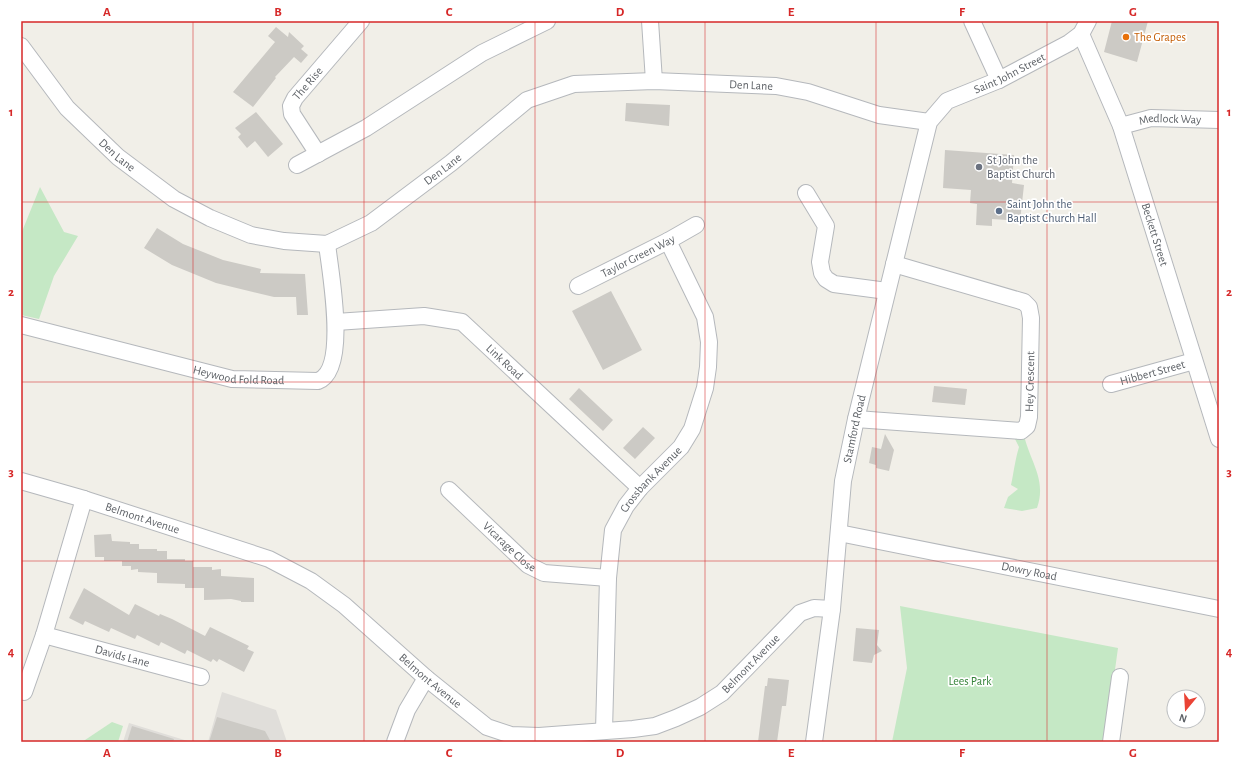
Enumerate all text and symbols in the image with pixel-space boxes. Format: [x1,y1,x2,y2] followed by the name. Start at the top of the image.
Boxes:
[103,6,111,19] text: A
[274,6,282,19] text: B
[446,6,453,19] text: C
[616,6,625,19] text: D
[788,6,795,19] text: E
[959,6,966,19] text: F
[1129,6,1137,19] text: G
[1134,31,1186,43] place label: The Grapes
[1121,32,1131,42] marker: The Grapes
[972,51,1047,96] street label: Saint John Street
[290,65,325,102] street label: The Rise
[729,78,773,92] street label: Den Lane
[9,106,13,119] text: 1
[1227,106,1231,119] text: 1
[1138,112,1201,127] street label: Medlock Way
[97,136,138,174] street label: Den Lane
[422,151,464,187] street label: Den Lane
[987,154,1055,180] place label: St John the Baptist Church
[974,162,984,172] marker: St John the Baptist Church
[1007,198,1097,224] place label: Saint John the Baptist Church Hall
[1139,202,1170,268] street label: Beckett Street
[994,206,1004,216] marker: Saint John the Baptist Church Hall
[599,232,677,280] street label: Taylor Green Way
[8,286,14,299] text: 2
[1226,286,1232,299] text: 2
[484,342,525,382] street label: Link Road
[1023,351,1036,412] street label: Hey Crescent
[1119,358,1186,387] street label: Hibbert Street
[192,363,284,386] street label: Heywood Fold Road
[841,394,868,464] street label: Stamford Road
[618,444,684,514] street label: Crossbank Avenue
[8,466,14,479] text: 3
[1226,466,1232,479] text: 3
[104,500,181,536] street label: Belmont Avenue
[481,520,538,574] street label: Vicarage Close
[1000,560,1058,582] street label: Dowry Road
[719,632,782,695] street label: Belmont Avenue
[94,643,151,669] street label: Davids Lane
[8,646,15,659] text: 4
[1226,646,1233,659] text: 4
[397,651,464,710] street label: Belmont Avenue
[948,675,992,687] park label: Lees Park
[1166,689,1206,729] north arrow
[1178,712,1188,724] text: N
[103,747,111,760] text: A
[274,747,282,760] text: B
[446,747,453,760] text: C
[616,747,625,760] text: D
[788,747,795,760] text: E
[959,747,966,760] text: F
[1129,747,1137,760] text: G

